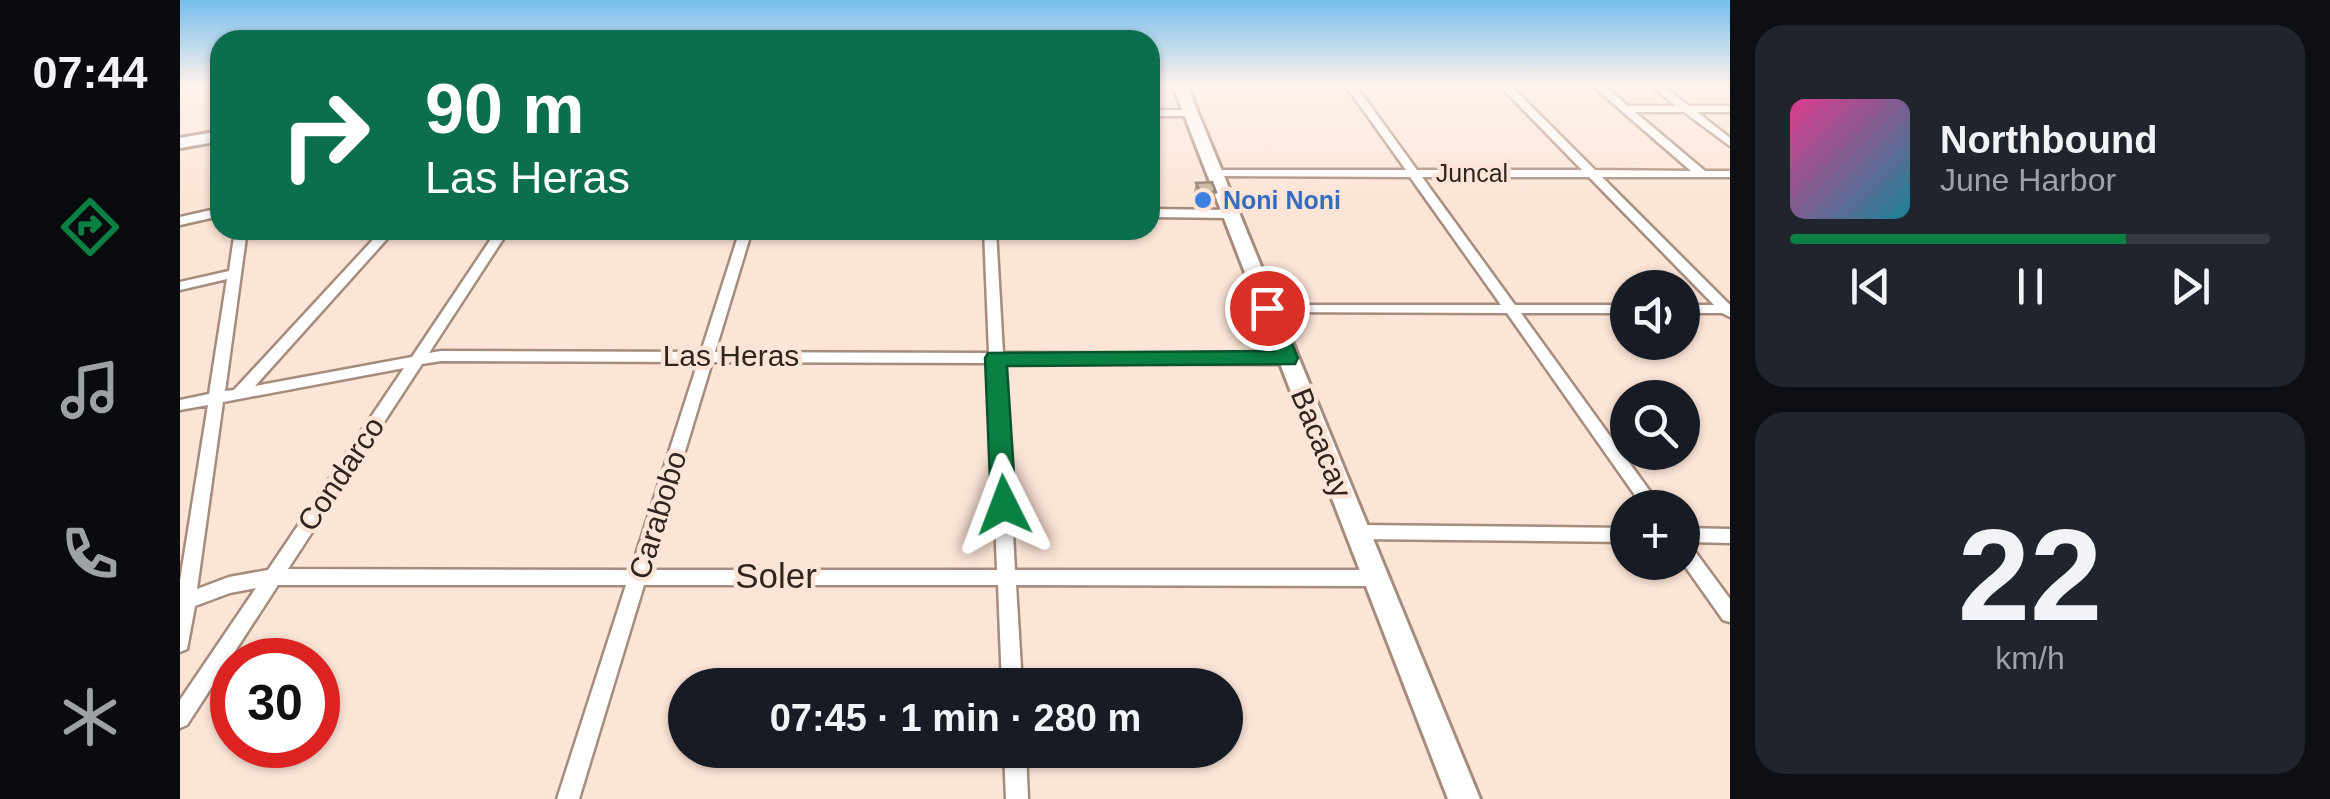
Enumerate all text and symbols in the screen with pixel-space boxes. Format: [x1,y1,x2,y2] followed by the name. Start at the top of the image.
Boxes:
[32,47,148,98] text: 07:44
[260,70,390,200] icon: right
[425,70,585,148] text: 90 m
[1940,119,2157,161] text: Northbound
[425,152,630,203] text: Las Heras
[1436,159,1508,187] street label: Juncal
[1940,162,2116,198] text: June Harbor
[1223,186,1341,214] place label: Noni Noni
[1192,189,1214,211] marker: Noni Noni
[55,192,125,262] icon: directions
[1843,259,1898,314] icon: previous
[2003,259,2058,314] icon: pause
[2163,259,2218,314] icon: next
[1225,266,1310,351] pin
[1610,270,1700,580] map controls
[1610,270,1700,360] button: sound
[1240,281,1295,336] icon: arrive
[663,339,799,372] street label: Las Heras
[55,355,125,425] icon: music
[1610,380,1700,470] button: search
[1285,383,1358,502] street label: Bacacay
[291,411,391,537] street label: Condarco
[622,447,693,583] street label: Carabobo
[952,453,1056,557] position arrow
[1610,490,1700,580] button: +
[1958,502,2102,648] text: 22
[55,519,125,589] icon: phone
[735,556,817,595] street label: Soler
[210,638,340,768] speed limit sign: 30
[1995,640,2065,676] text: km/h
[55,682,125,752] icon: climate
[770,697,1141,739] text: 07:45 · 1 min · 280 m

